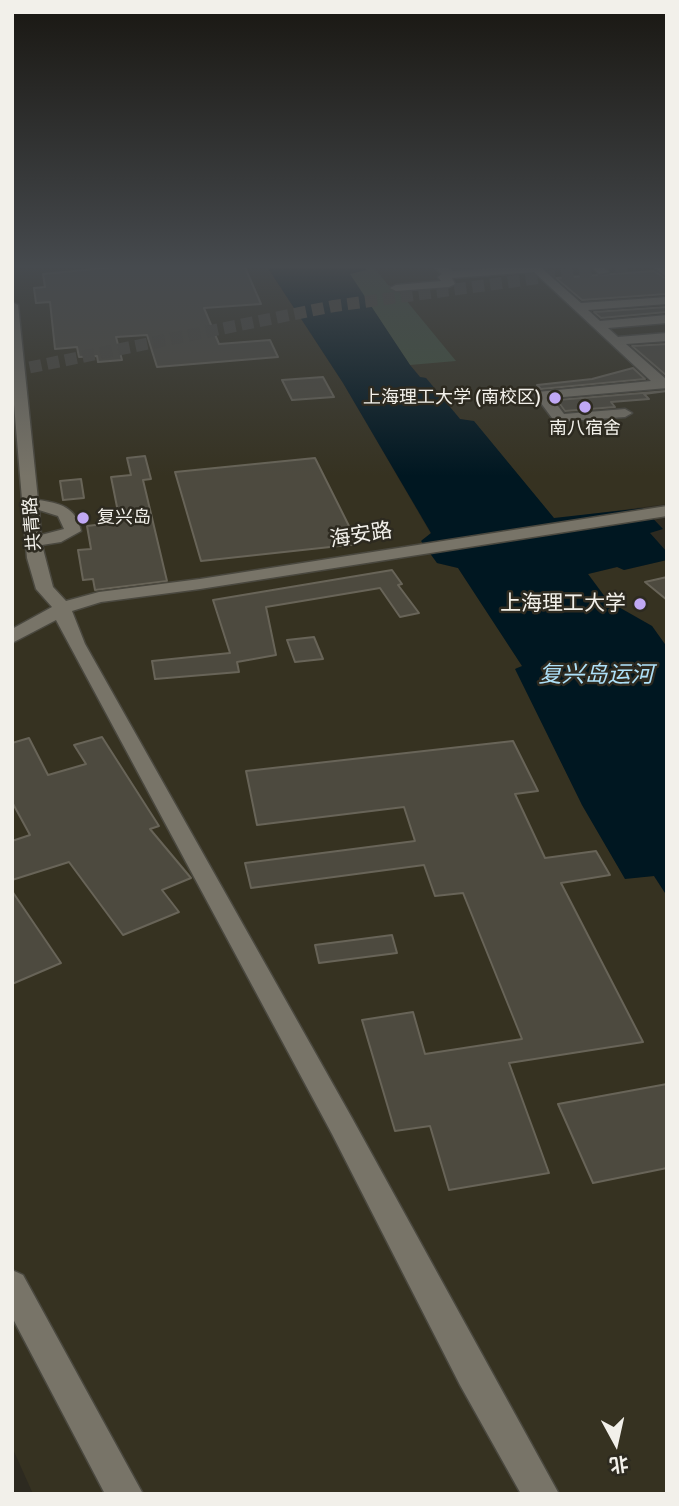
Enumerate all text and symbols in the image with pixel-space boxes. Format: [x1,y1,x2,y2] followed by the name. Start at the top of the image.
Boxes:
[363,387,541,409] place label: 上海理工大学 (南校区)
[547,390,563,406] marker: 上海理工大学 (南校区)
[577,399,593,415] marker: 南八宿舍
[549,418,621,440] place label: 南八宿舍
[20,496,46,552] street label: 共青路
[97,507,151,529] place label: 复兴岛
[75,510,91,526] marker: 复兴岛
[328,519,394,553] street label: 海安路
[500,591,626,617] place label: 上海理工大学
[632,596,648,612] marker: 上海理工大学
[539,662,653,690] water label: 复兴岛运河
[581,1408,651,1478] north arrow
[608,1451,630,1477] text: 北

